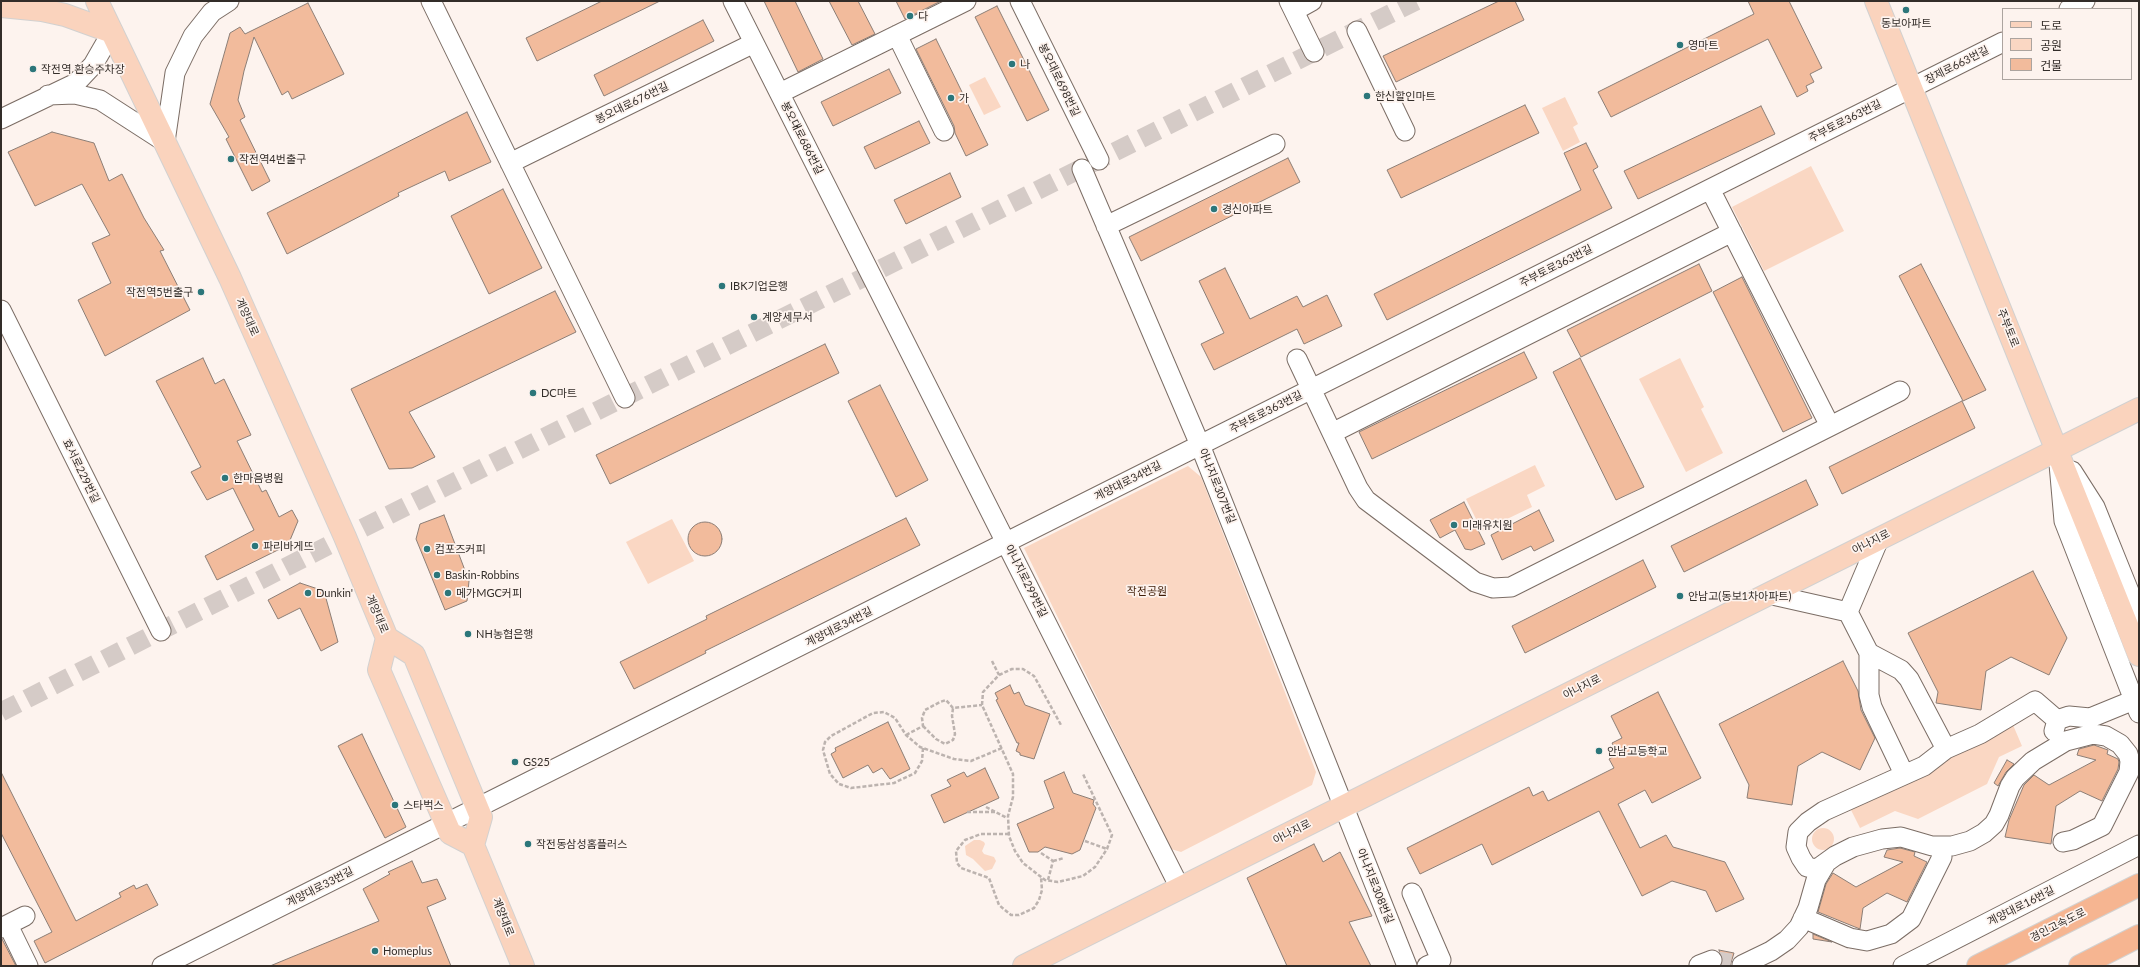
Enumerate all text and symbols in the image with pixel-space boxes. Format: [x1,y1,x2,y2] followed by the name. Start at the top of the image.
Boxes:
[1901,5,1911,15] marker: 동보아파트
[2002,8,2132,80] legend
[918,9,928,23] place label: 다
[905,11,915,21] marker: 다
[1881,16,1931,30] place label: 동보아파트
[2040,18,2062,33] text: 도로
[1688,38,1718,52] place label: 영마트
[2040,38,2062,53] text: 공원
[1675,40,1685,50] marker: 영마트
[1036,41,1082,119] street label: 봉오대로698번길
[1923,43,1991,87] street label: 장제로663번길
[1020,57,1030,71] place label: 나
[2040,58,2062,73] text: 건물
[1007,59,1017,69] marker: 나
[41,62,125,76] place label: 작전역 환승주차장
[28,64,38,74] marker: 작전역 환승주차장
[593,80,671,126] street label: 봉오대로676번길
[1375,89,1436,103] place label: 한신할인마트
[959,91,969,105] place label: 가
[1362,91,1372,101] marker: 한신할인마트
[946,93,956,103] marker: 가
[1806,97,1884,145] street label: 주부토로363번길
[778,99,826,177] street label: 봉오대로686번길
[239,152,306,166] place label: 작전역4번출구
[226,154,236,164] marker: 작전역4번출구
[1222,202,1273,216] place label: 경신아파트
[1209,204,1219,214] marker: 경신아파트
[1517,242,1595,290] street label: 주부토로363번길
[730,279,788,293] place label: IBK기업은행
[717,281,727,291] marker: IBK기업은행
[126,285,193,299] place label: 작전역5번출구
[196,287,206,297] marker: 작전역5번출구
[233,296,261,338] street label: 계양대로
[1994,307,2022,349] street label: 주부토로
[762,310,813,324] place label: 계양세무서
[749,312,759,322] marker: 계양세무서
[541,386,577,400] place label: DC마트
[528,388,538,398] marker: DC마트
[1227,388,1305,436] street label: 주부토로363번길
[60,437,102,505] street label: 효서로229번길
[1196,447,1238,525] street label: 아나지로307번길
[1092,458,1164,504] street label: 계양대로34번길
[233,471,284,485] place label: 한마음병원
[220,473,230,483] marker: 한마음병원
[1462,518,1513,532] place label: 미래유치원
[1449,520,1459,530] marker: 미래유치원
[1850,527,1892,557] street label: 아나지로
[263,539,314,553] place label: 파리바게뜨
[250,541,260,551] marker: 파리바게뜨
[435,542,486,556] place label: 컴포즈커피
[1002,542,1050,620] street label: 아나지로299번길
[422,544,432,554] marker: 컴포즈커피
[445,568,519,582] place label: Baskin-Robbins
[432,570,442,580] marker: Baskin-Robbins
[1127,584,1167,598] park label: 작전공원
[316,586,353,600] place label: Dunkin'
[456,586,522,600] place label: 메가MGC커피
[303,588,313,598] marker: Dunkin'
[443,588,453,598] marker: 메가MGC커피
[1688,589,1791,603] place label: 안남고(동보1차아파트)
[1675,591,1685,601] marker: 안남고(동보1차아파트)
[363,593,391,635] street label: 계양대로
[803,604,875,650] street label: 계양대로34번길
[476,627,533,641] place label: NH농협은행
[463,629,473,639] marker: NH농협은행
[1561,672,1603,702] street label: 아나지로
[1607,744,1668,758] place label: 안남고등학교
[1594,746,1604,756] marker: 안남고등학교
[523,755,550,769] place label: GS25
[510,757,520,767] marker: GS25
[403,798,443,812] place label: 스타벅스
[390,800,400,810] marker: 스타벅스
[1271,817,1313,847] street label: 아나지로
[536,837,627,851] place label: 작전동삼성홈플러스
[523,839,533,849] marker: 작전동삼성홈플러스
[1354,847,1396,925] street label: 아나지로308번길
[284,864,356,910] street label: 계양대로33번길
[1985,883,2057,929] street label: 계양대로16번길
[489,896,517,938] street label: 계양대로
[2028,905,2088,945] street label: 경인고속도로
[383,944,432,958] place label: Homeplus
[370,946,380,956] marker: Homeplus

